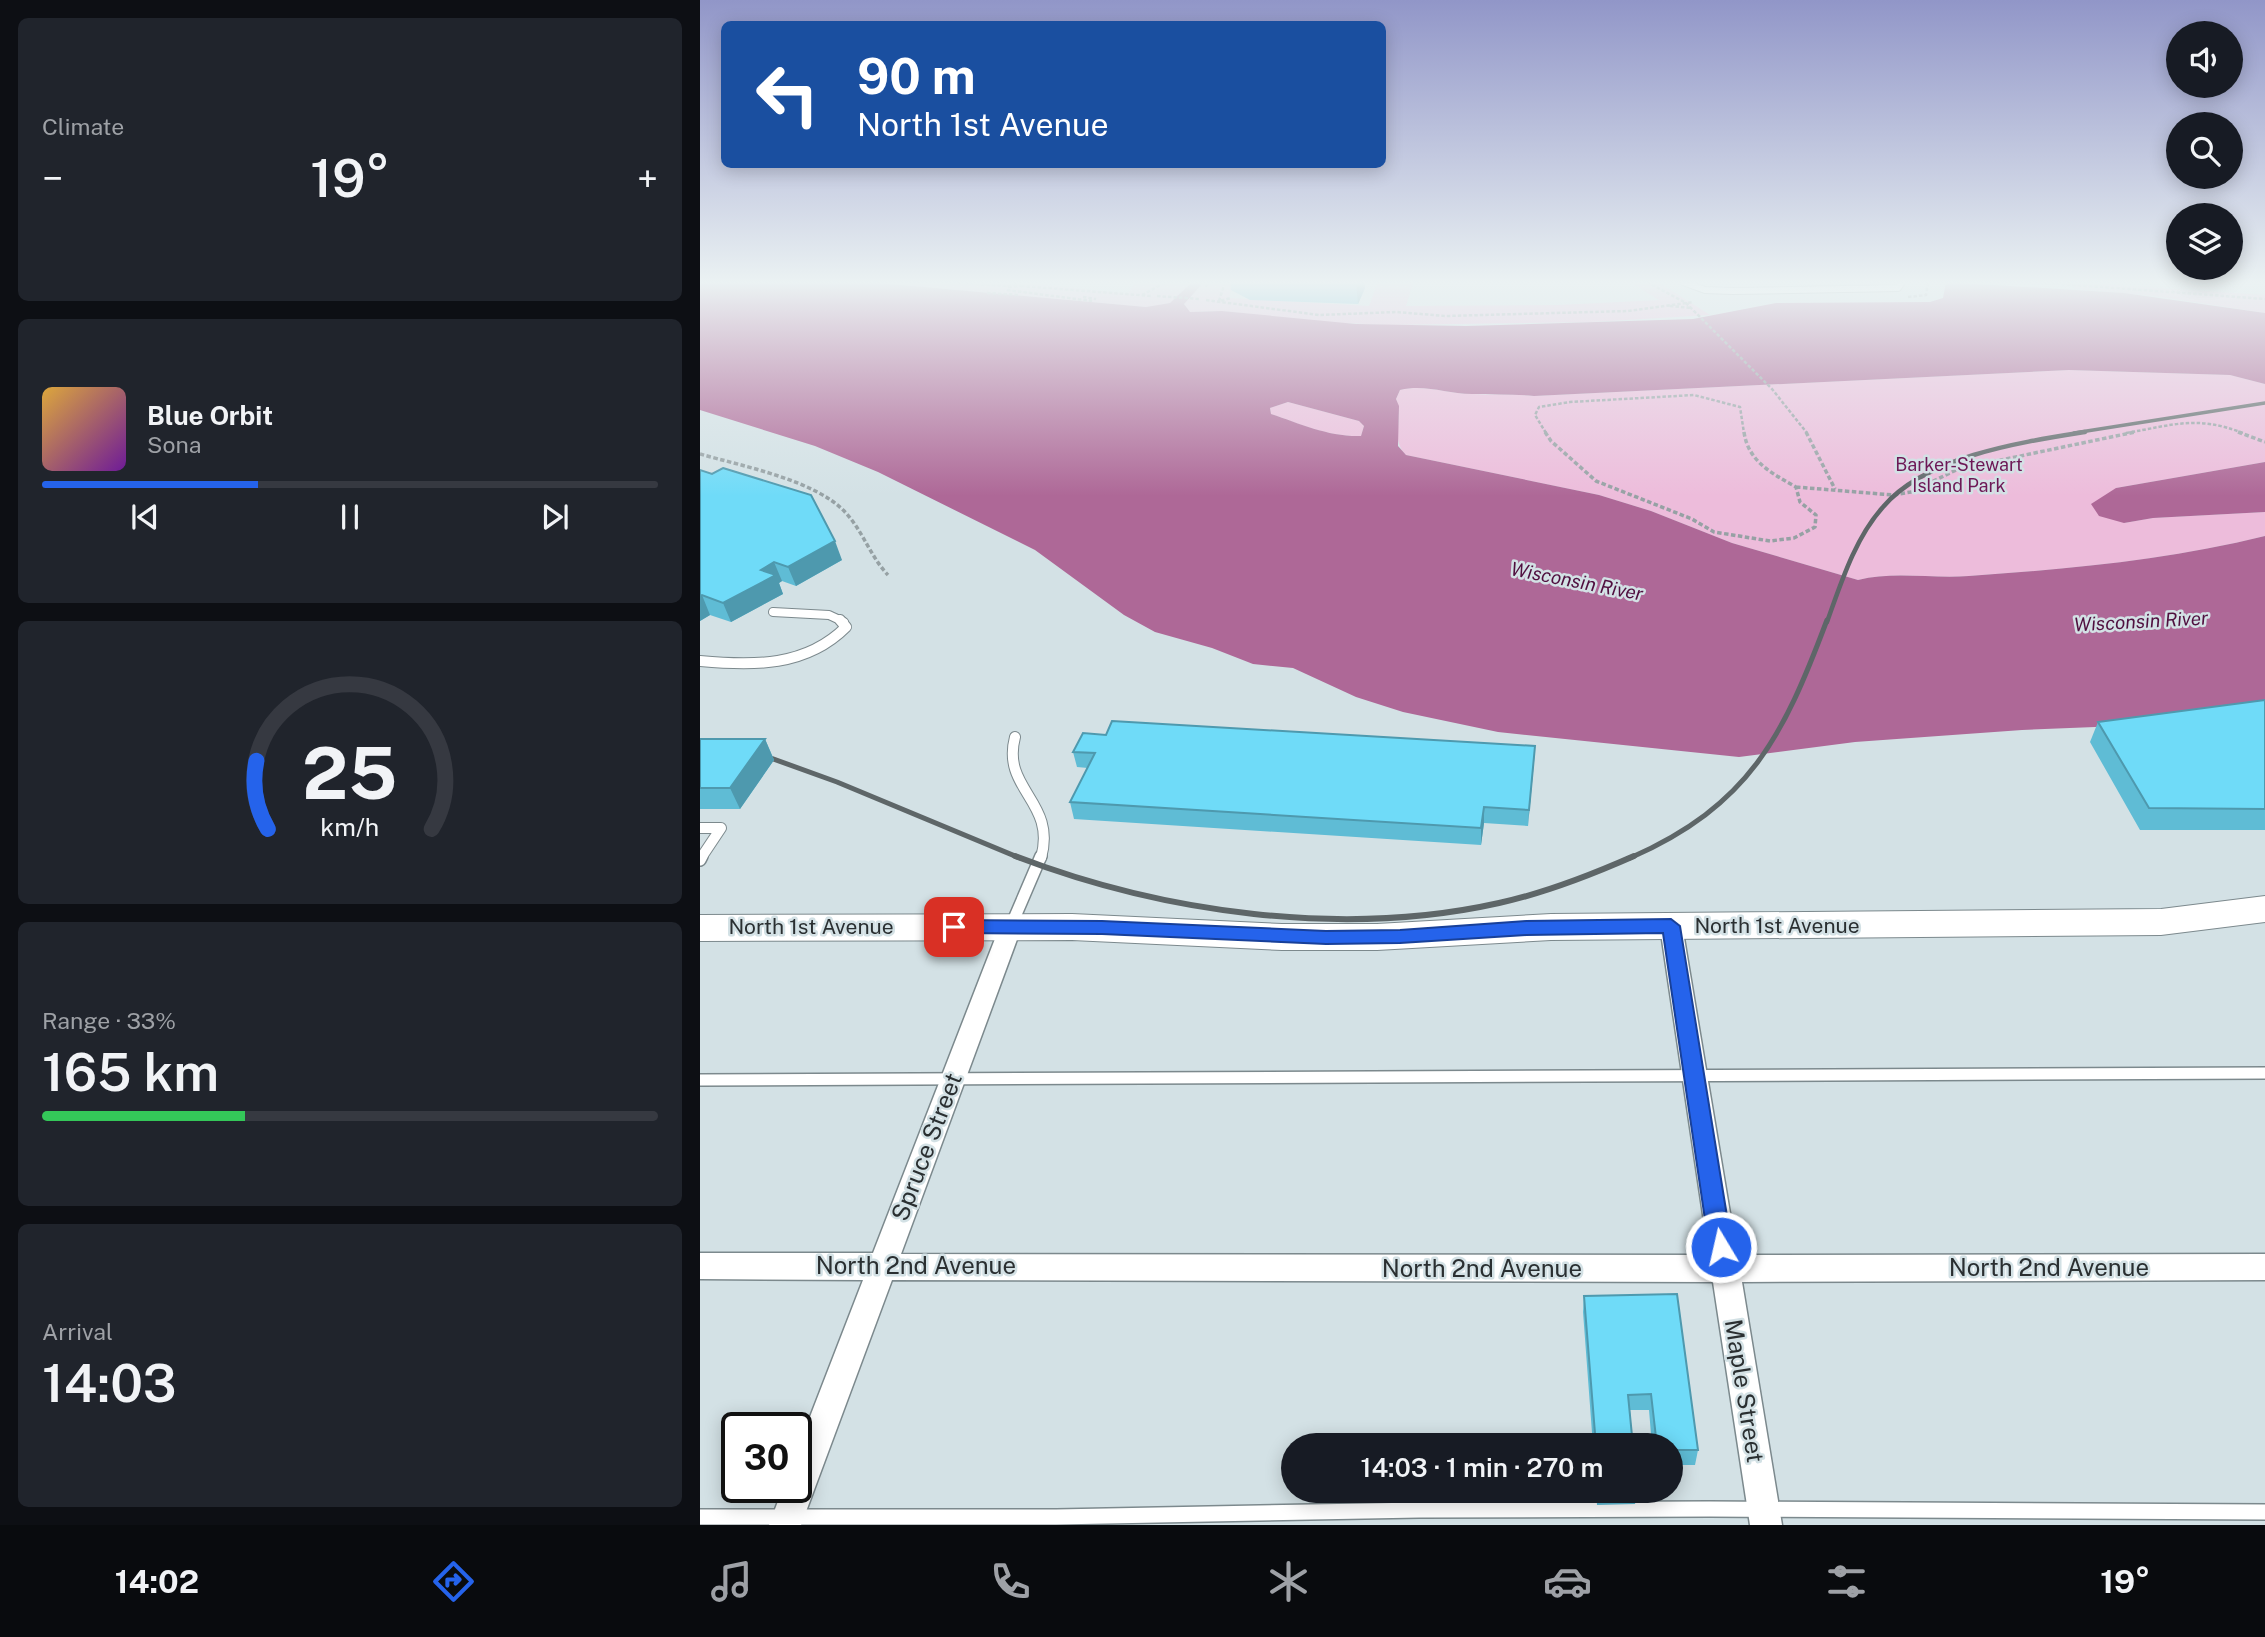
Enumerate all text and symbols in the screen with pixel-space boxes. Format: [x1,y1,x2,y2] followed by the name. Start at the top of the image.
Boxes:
[2166,21,2243,280] map controls
[2166,21,2243,98] button: sound
[857,47,976,105] text: 90 m
[742,49,833,140] icon: left
[857,106,1109,143] text: North 1st Avenue
[2166,112,2243,189] button: search
[42,113,124,140] text: Climate
[310,148,390,209] text: 19°
[42,156,63,201] text: −
[637,156,658,201] text: +
[2166,203,2243,280] button: layers
[147,400,273,431] text: Blue Orbit
[147,431,201,458] text: Sona
[1895,454,2023,496] park label: Barker-Stewart Island Park
[126,498,164,536] icon: previous
[331,498,369,536] icon: pause
[536,498,574,536] icon: next
[1509,557,1646,605] water label: Wisconsin River
[2073,606,2210,636] water label: Wisconsin River
[302,730,398,815] text: 25
[321,811,379,841] text: km/h
[924,897,984,957] pin
[935,908,973,946] icon: arrive
[1694,913,1860,938] street label: North 1st Avenue
[728,914,894,939] street label: North 1st Avenue
[42,1007,176,1034] text: Range · 33%
[42,1042,219,1103] text: 165 km
[885,1069,967,1224] street label: Spruce Street
[1684,1210,1758,1284] position arrow
[816,1251,1016,1279] street label: North 2nd Avenue
[1949,1253,2149,1281] street label: North 2nd Avenue
[1382,1254,1582,1282] street label: North 2nd Avenue
[1720,1317,1770,1465] street label: Maple Street
[42,1318,113,1345] text: Arrival
[42,1353,176,1414] text: 14:03
[721,1412,812,1503] speed limit sign: 30
[1361,1452,1603,1483] text: 14:03 · 1 min · 270 m
[429,1557,478,1606] icon: directions
[707,1557,756,1606] icon: music
[986,1557,1035,1606] icon: phone
[1264,1557,1313,1606] icon: climate
[1543,1557,1592,1606] icon: car
[1822,1557,1871,1606] icon: filters
[115,1563,199,1600] text: 14:02
[2100,1563,2150,1600] text: 19°

